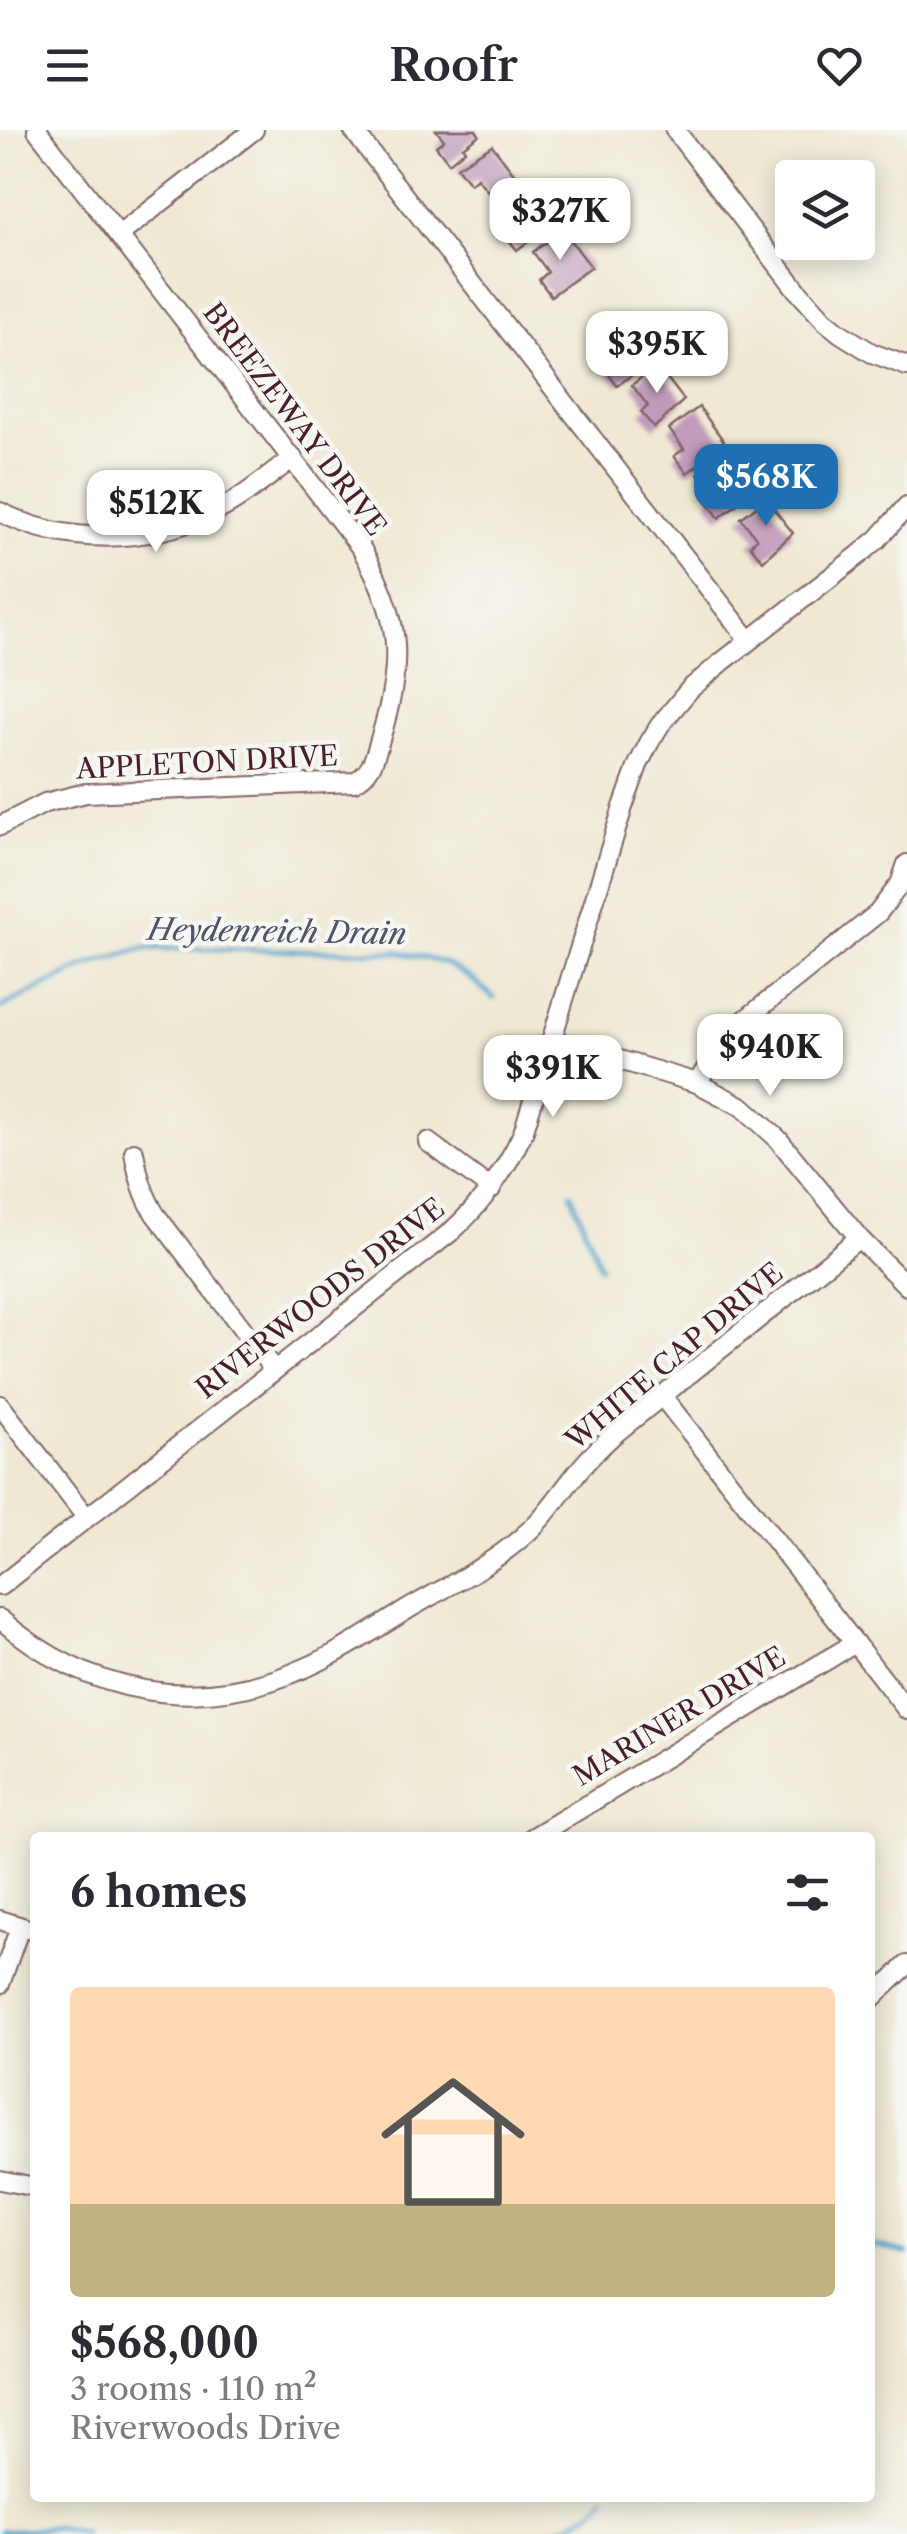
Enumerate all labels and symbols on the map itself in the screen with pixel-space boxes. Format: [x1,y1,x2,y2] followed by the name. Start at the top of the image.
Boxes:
[490,178,630,263] pin: $327K
[196,296,394,542] street label: BREEZEWAY DRIVE
[587,311,727,396] pin: $395K
[696,444,836,529] pin: $568K
[86,470,226,555] pin: $512K
[74,738,339,786] street label: APPLETON DRIVE
[145,911,407,952] water label: Heydenreich Drain
[700,1014,840,1099] pin: $940K
[483,1035,623,1120] pin: $391K
[189,1190,451,1406] street label: RIVERWOODS DRIVE
[558,1255,790,1458] street label: WHITE CAP DRIVE
[566,1639,792,1793] street label: MARINER DRIVE

